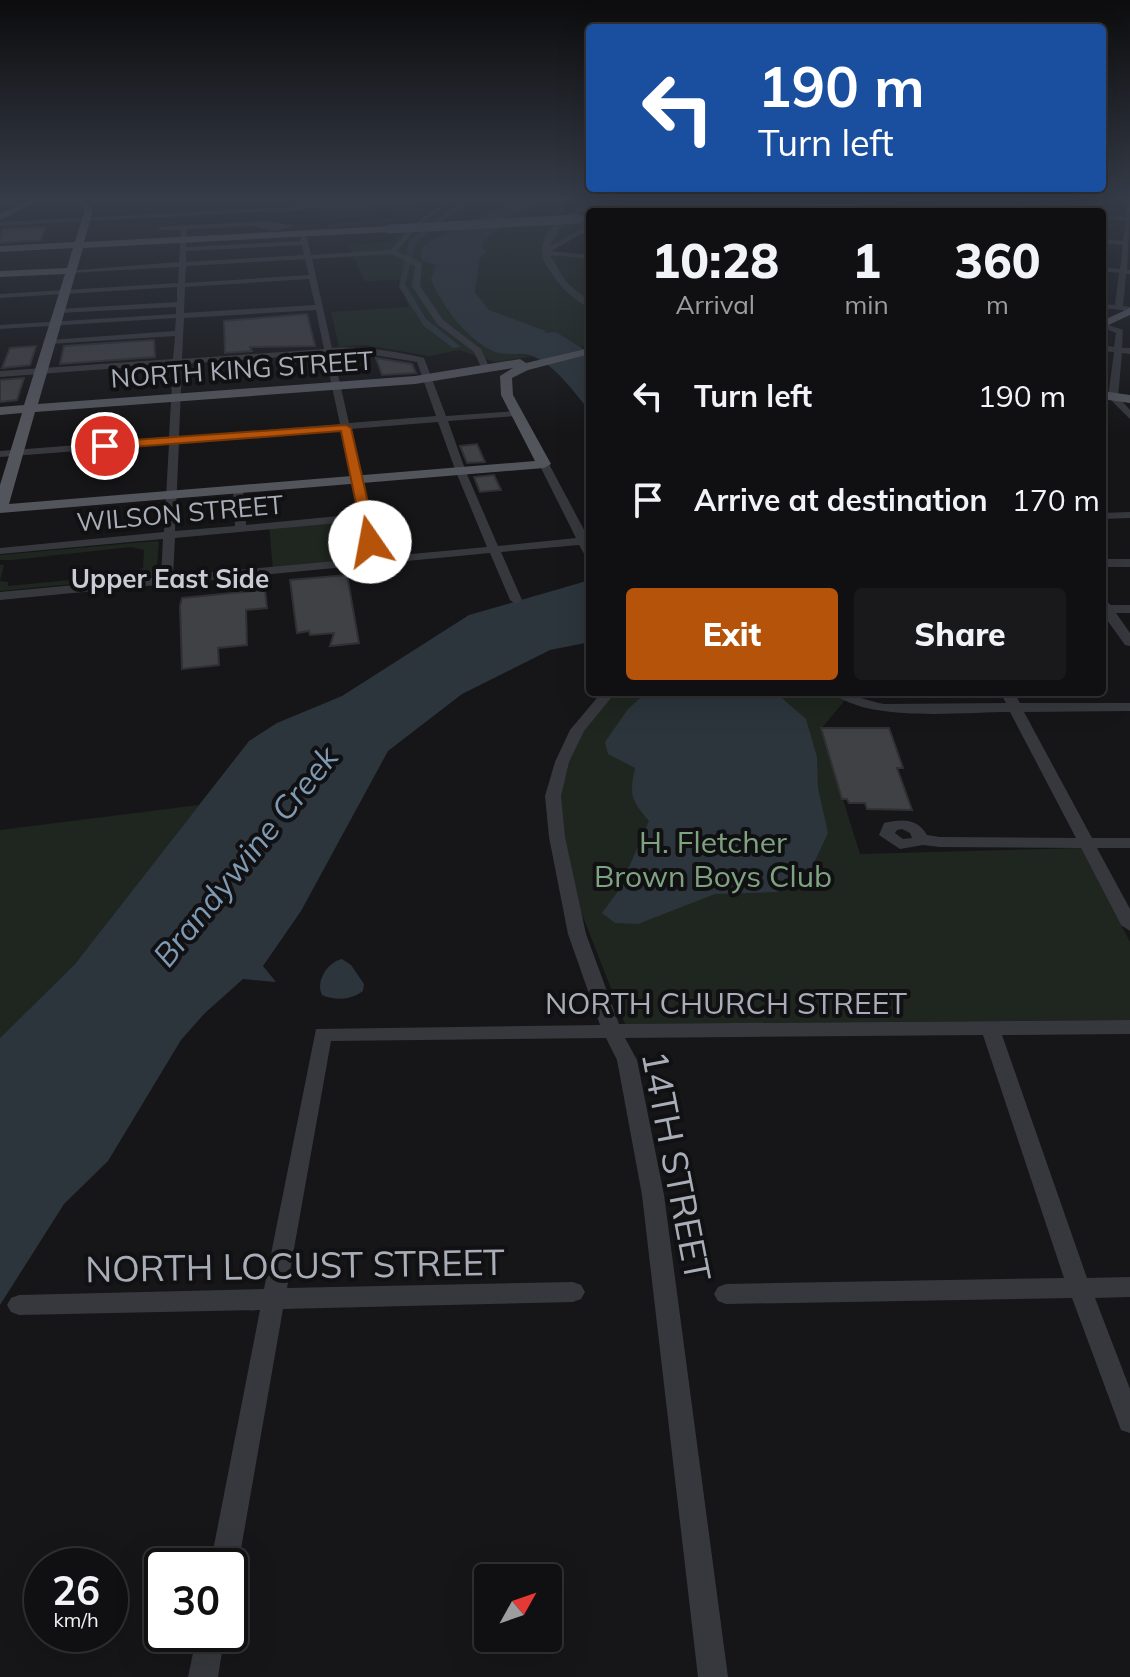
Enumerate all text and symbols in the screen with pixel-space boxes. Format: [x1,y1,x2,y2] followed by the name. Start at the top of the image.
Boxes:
[758,51,925,121] text: 190 m
[626,56,730,160] icon: left
[758,120,894,165] text: Turn left
[651,230,779,290] text: 10:28
[852,230,881,290] text: 1
[954,230,1041,290] text: 360
[675,288,755,321] text: Arrival
[845,288,889,321] text: min
[986,288,1009,321] text: m
[110,343,375,395] street label: NORTH KING STREET
[626,374,670,418] icon: left
[694,377,812,415] text: Turn left
[978,377,1066,415] text: 190 m
[71,412,139,480] pin
[83,424,127,468] icon: arrive
[626,478,670,522] icon: arrive
[694,481,988,519] text: Arrive at destination
[1012,481,1100,519] text: 170 m
[75,488,285,538] street label: WILSON STREET
[328,500,412,584] position arrow
[71,562,269,595] district label: Upper East Side
[626,588,838,680] button: Exit
[854,588,1066,680] button: Share
[144,736,347,974] water label: Brandywine Creek
[594,823,832,895] park label: H. Fletcher Brown Boys Club
[545,984,907,1022] street label: NORTH CHURCH STREET
[633,1047,721,1285] street label: 14TH STREET
[85,1239,506,1291] street label: NORTH LOCUST STREET
[144,1548,248,1652] speed limit sign: 30
[474,1564,562,1652] north arrow
[474,1564,562,1652] map controls
[52,1565,100,1615] text: 26
[53,1607,99,1632] text: km/h

